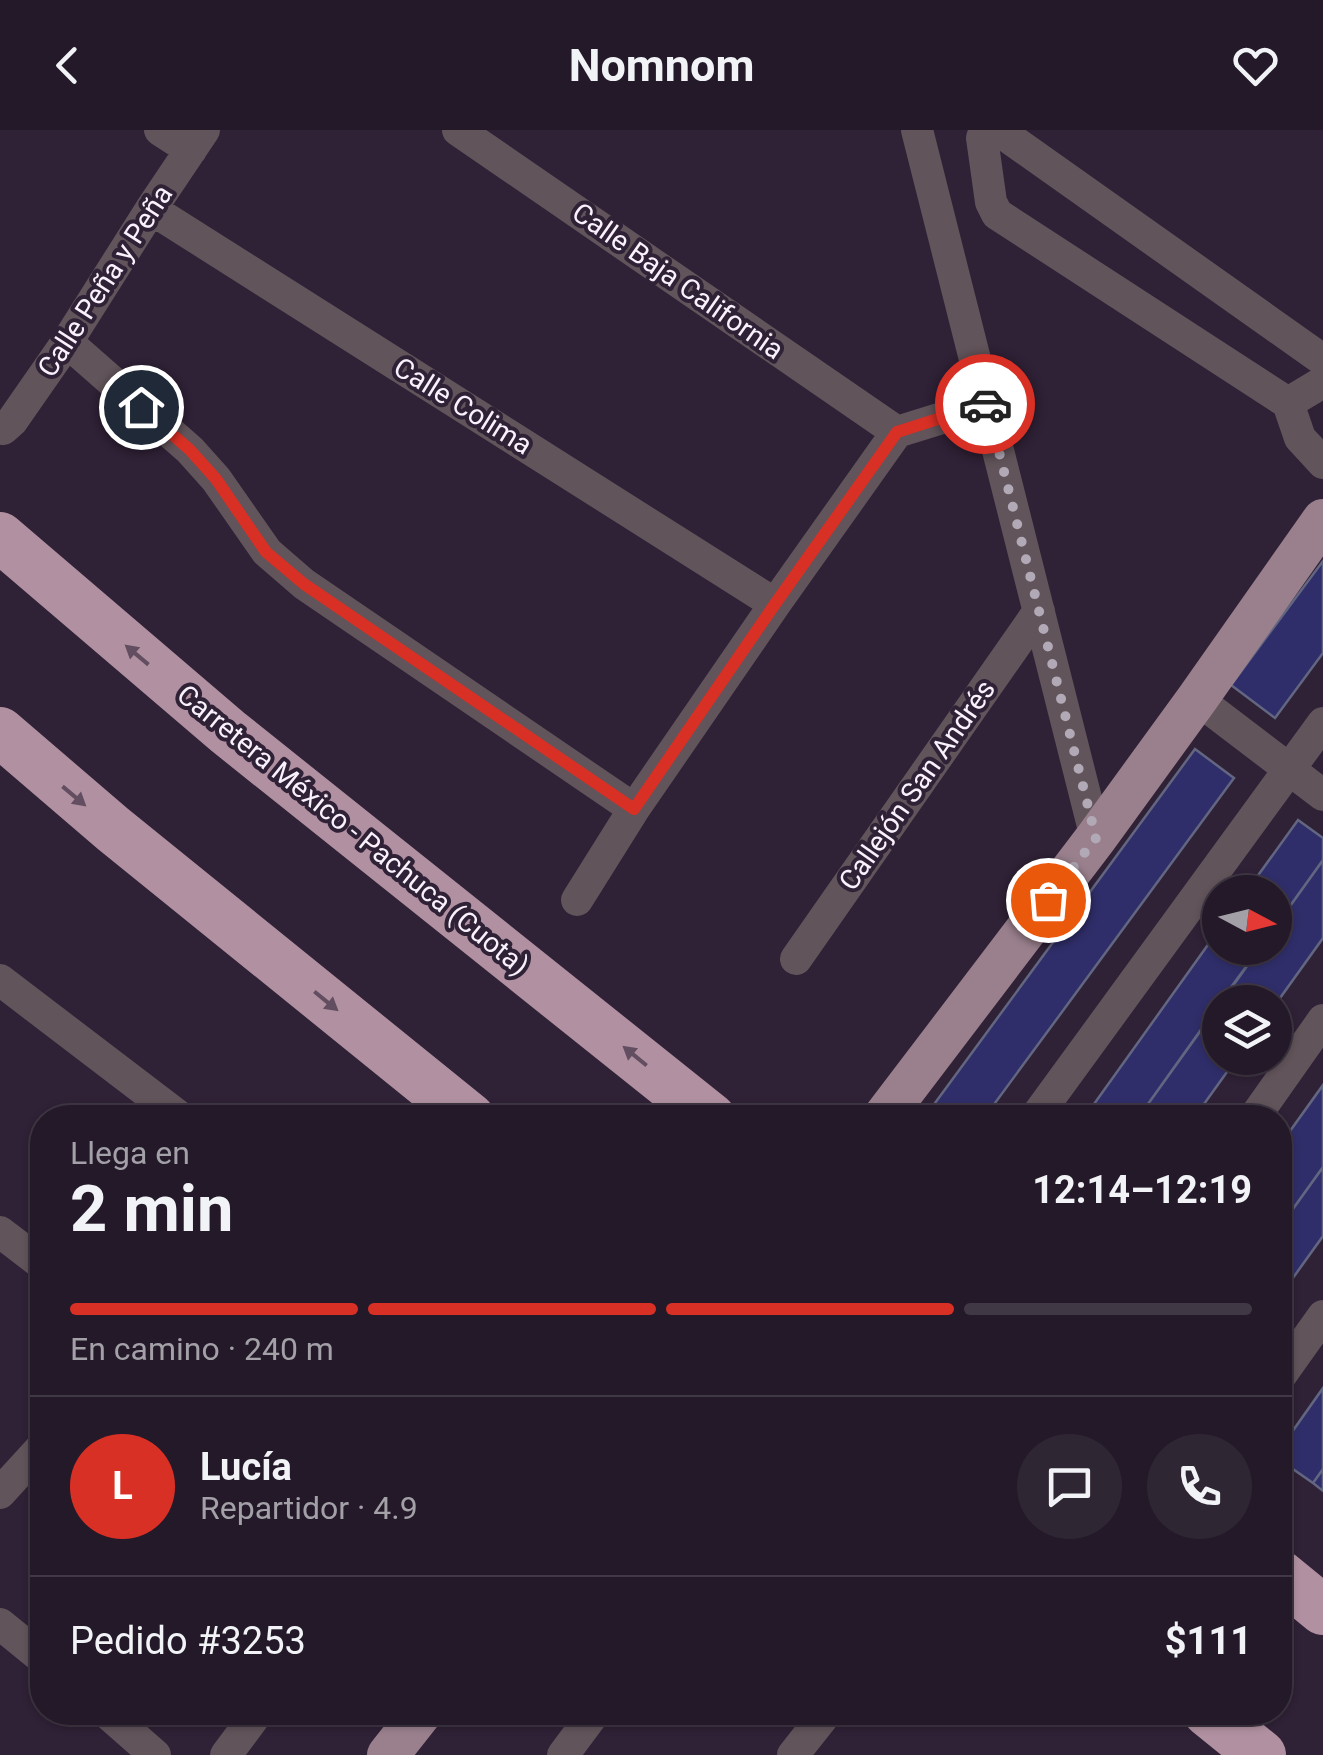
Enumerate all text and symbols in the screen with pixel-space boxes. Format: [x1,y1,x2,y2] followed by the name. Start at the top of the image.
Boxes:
[40,38,95,93] icon: back
[1228,38,1283,93] icon: heart
[569,39,754,92] text: Nomnom
[31,179,179,383] street label: Calle Peña y Peña
[566,196,790,366] street label: Calle Baja California
[388,351,538,461] street label: Calle Colima
[935,354,1035,454] courier
[99,365,184,450] pin
[958,377,1013,432] icon: car
[114,380,169,435] icon: home
[125,644,150,666] one-way arrow
[832,673,1002,897] street label: Callejón San Andrés
[171,678,535,982] street label: Carretera México - Pachuca (Cuota)
[62,784,87,806] one-way arrow
[1006,858,1091,943] pin
[1021,873,1076,928] icon: bag
[1202,875,1292,965] north arrow
[1202,875,1292,1075] map controls
[1202,985,1292,1075] button: layers
[313,990,338,1011] one-way arrow
[622,1047,648,1067] one-way arrow
[70,1134,190,1172] text: Llega en
[1032,1168,1252,1212] text: 12:14–12:19
[70,1171,233,1247] text: 2 min
[70,1330,334,1368] text: En camino · 240 m
[1017,1434,1122,1539] button: chat
[1147,1434,1252,1539] button: phone
[200,1445,292,1489] text: Lucía
[112,1464,133,1508] text: L
[200,1489,418,1527] text: Repartidor · 4.9
[70,1619,306,1663] text: Pedido #3253
[1165,1619,1252,1663] text: $111

